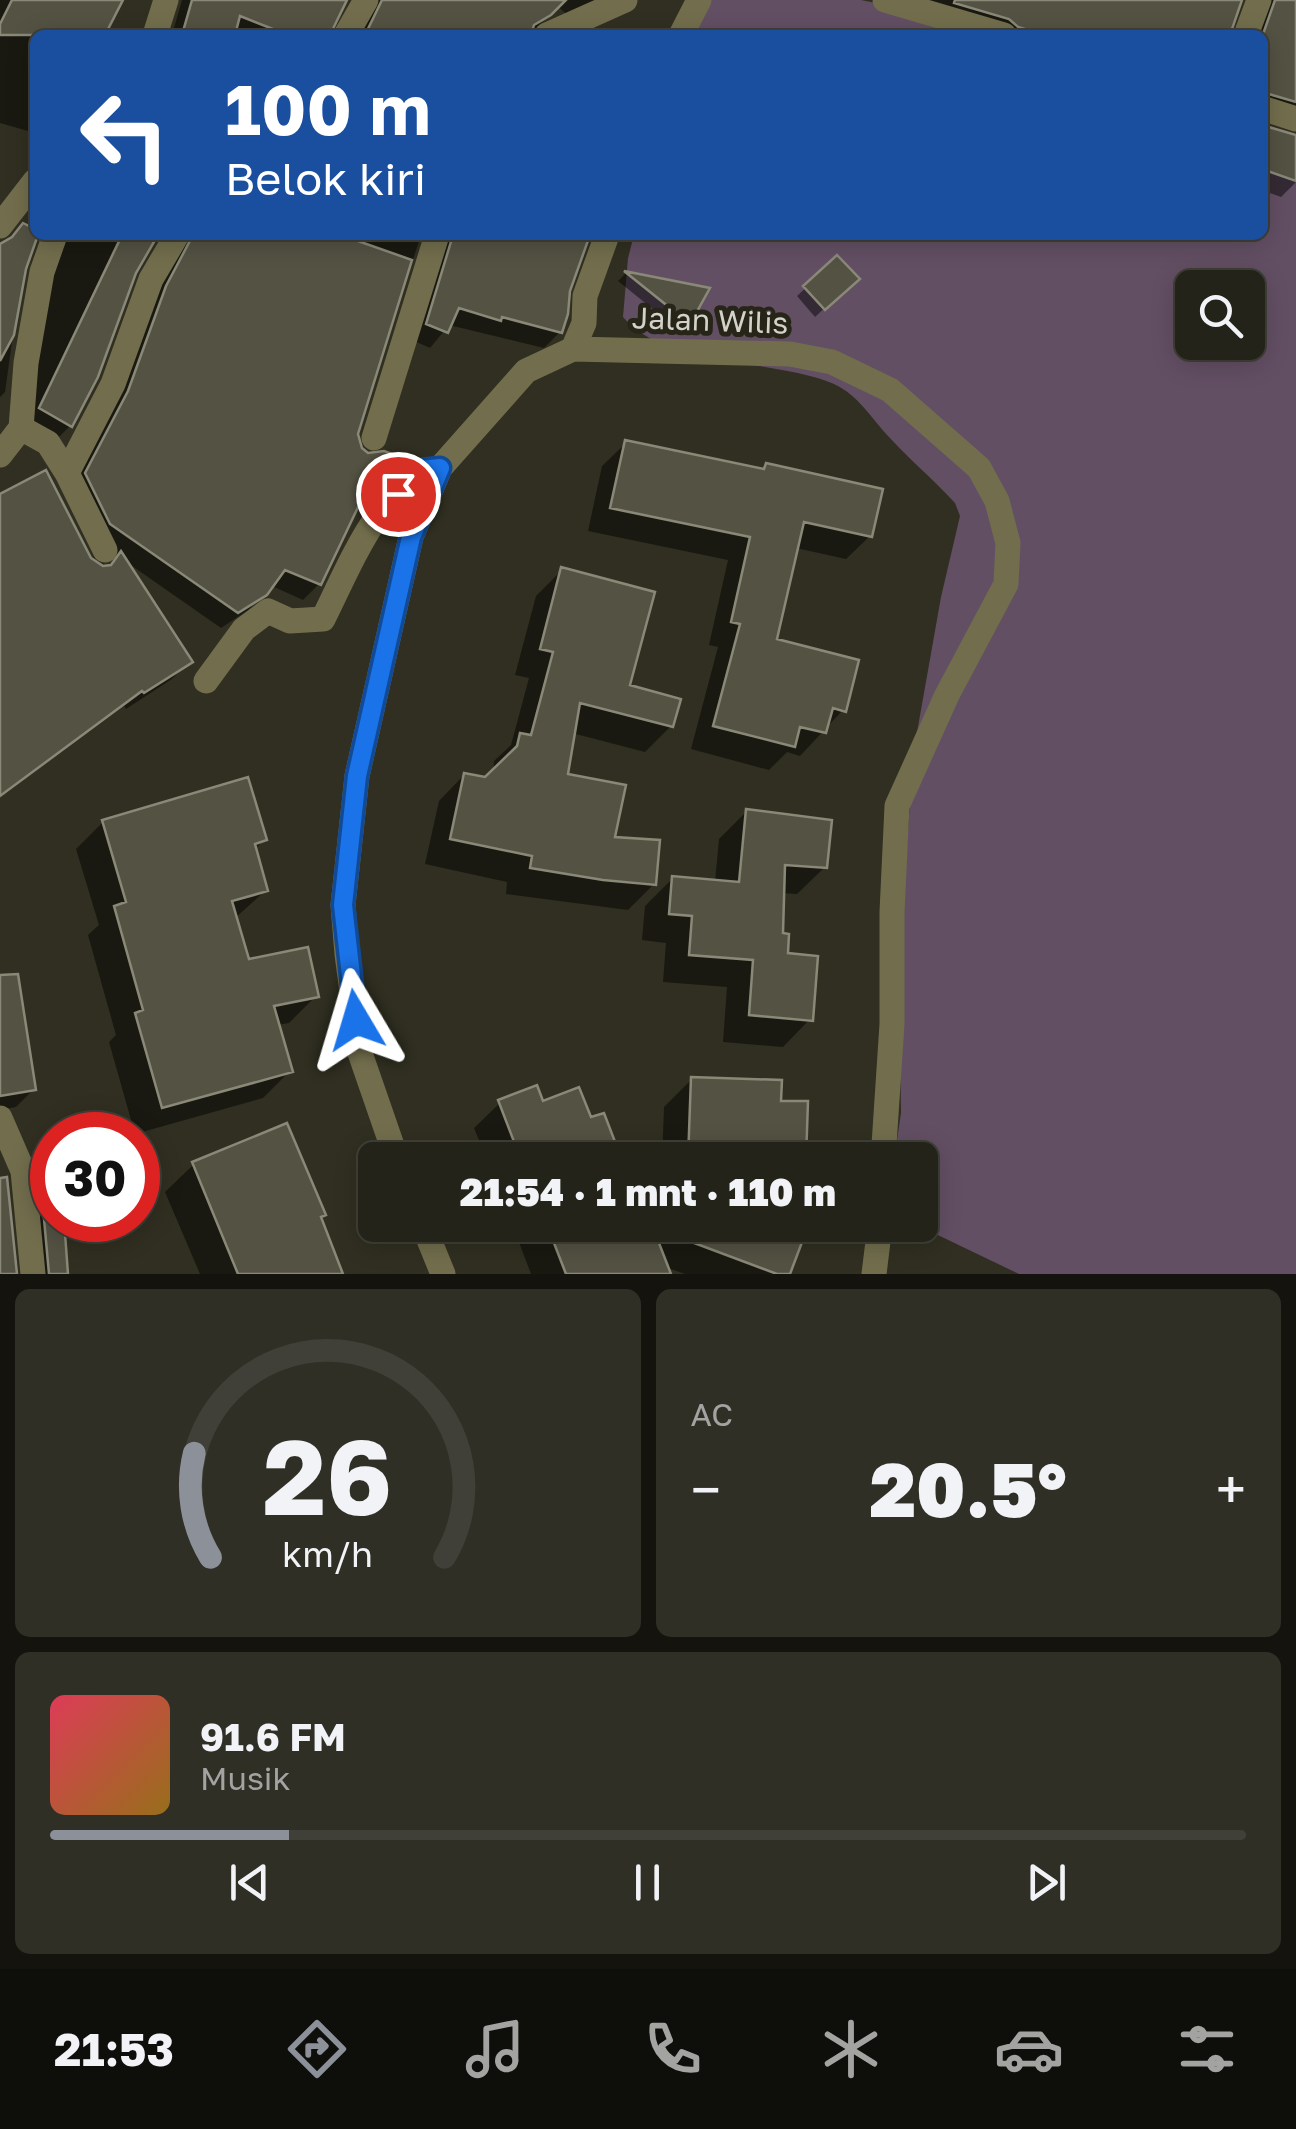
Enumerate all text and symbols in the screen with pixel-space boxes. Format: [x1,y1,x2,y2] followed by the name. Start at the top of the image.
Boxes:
[225,66,431,150] text: 100 m
[60,70,190,200] icon: left
[225,151,426,205] text: Belok kiri
[1175,270,1265,360] map controls
[1175,270,1265,360] button: search
[631,299,789,341] street label: Jalan Wilis
[356,452,441,537] pin
[371,467,426,522] icon: arrive
[304,968,408,1072] position arrow
[30,1112,160,1242] speed limit sign: 30
[460,1169,836,1214] text: 21:54 · 1 mnt · 110 m
[691,1395,733,1433] text: AC
[263,1413,392,1538] text: 26
[870,1443,1067,1534] text: 20.5°
[691,1456,721,1522] text: −
[1216,1456,1246,1522] text: +
[282,1532,373,1575] text: km/h
[200,1714,346,1759] text: 91.6 FM
[200,1759,291,1797] text: Musik
[222,1855,277,1910] icon: previous
[620,1855,675,1910] icon: pause
[1019,1855,1074,1910] icon: next
[282,2014,352,2084] icon: directions
[460,2014,530,2084] icon: music
[638,2014,708,2084] icon: phone
[816,2014,886,2084] icon: climate
[994,2014,1064,2084] icon: car
[1172,2014,1242,2084] icon: filters
[54,2022,174,2076] text: 21:53

